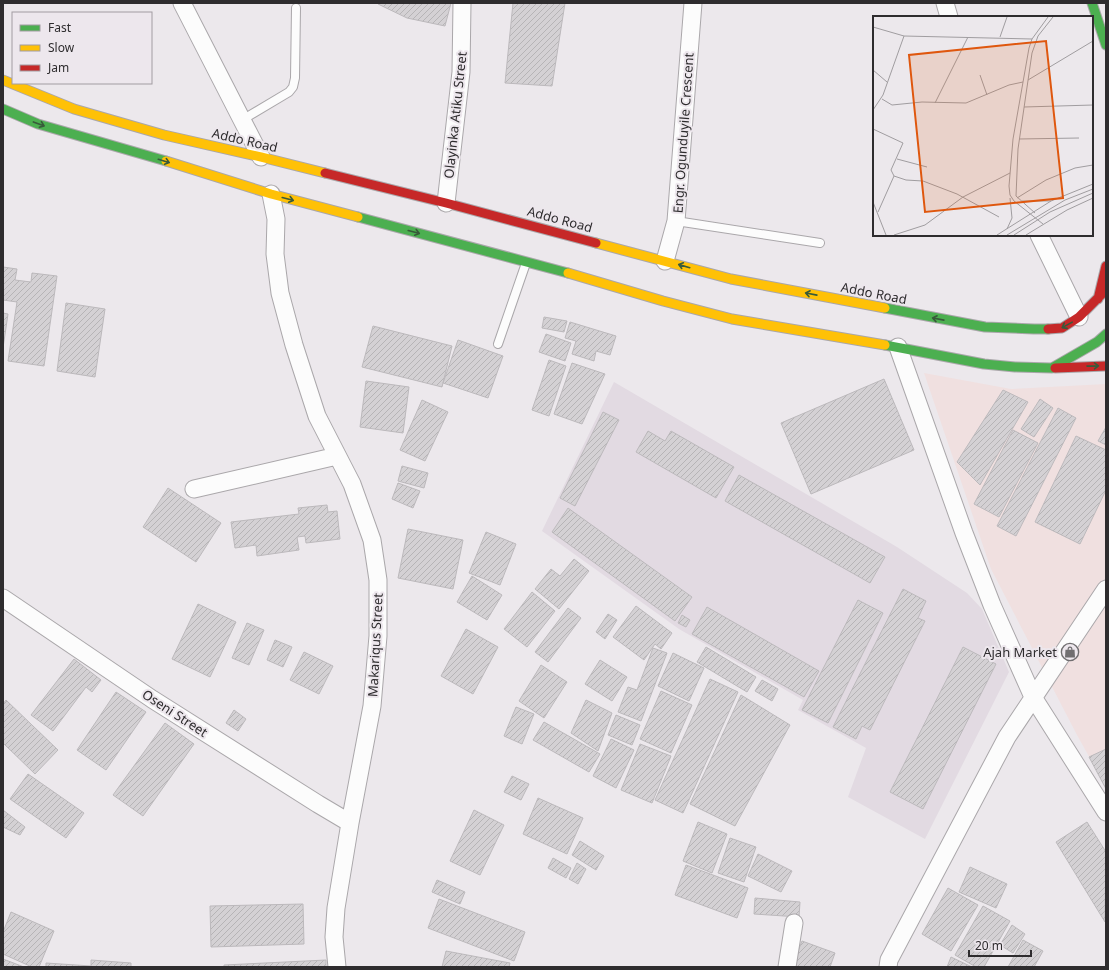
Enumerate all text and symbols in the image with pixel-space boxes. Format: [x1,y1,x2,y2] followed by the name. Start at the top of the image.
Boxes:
[12,12,152,84] legend
[873,16,1093,236] inset map
[48,19,72,36] text: Fast
[48,39,75,56] text: Slow
[439,50,471,179] street label: Olayinka Atiku Street
[668,52,698,214] street label: Engr. Ogunduyile Crescent
[47,59,69,76] text: Jam
[33,120,45,128] one-way arrow
[210,124,280,156] street label: Addo Road
[157,158,170,165] one-way arrow
[281,195,294,203] one-way arrow
[525,202,595,236] street label: Addo Road
[407,229,420,236] one-way arrow
[678,262,691,269] one-way arrow
[840,278,908,308] street label: Addo Road
[805,290,818,298] one-way arrow
[932,314,945,322] one-way arrow
[1061,321,1073,329] one-way arrow
[1086,362,1099,370] one-way arrow
[363,592,387,697] street label: Makariqus Street
[1060,642,1080,662] shop icon: Ajah Market
[983,643,1057,661] place label: Ajah Market
[139,685,212,741] street label: Oseni Street
[969,932,1031,958] scale bar
[975,937,1003,954] text: 20 m

